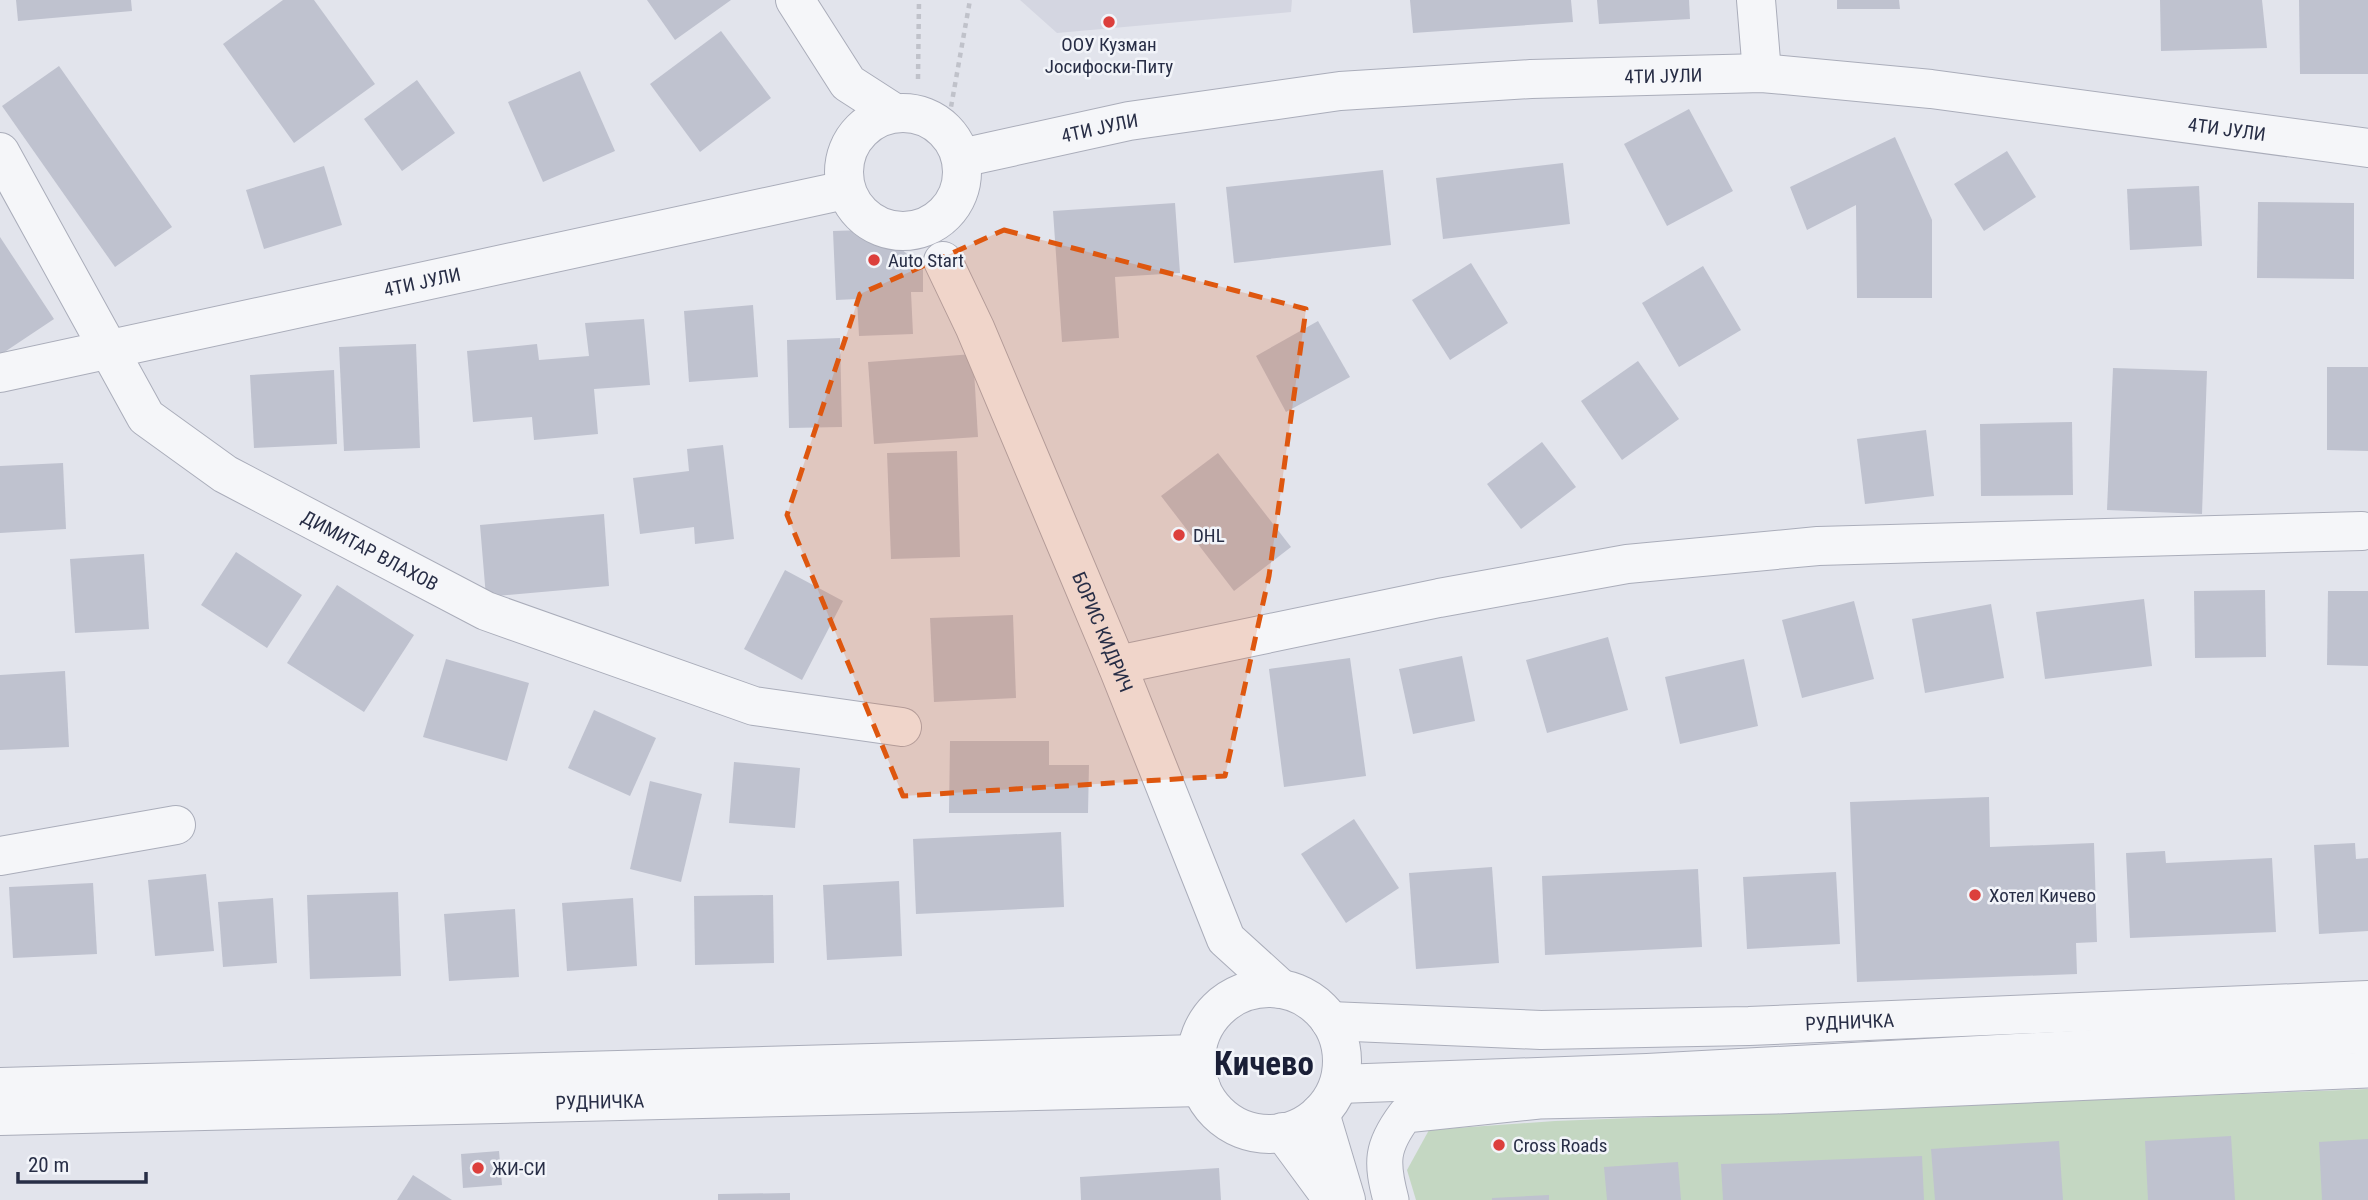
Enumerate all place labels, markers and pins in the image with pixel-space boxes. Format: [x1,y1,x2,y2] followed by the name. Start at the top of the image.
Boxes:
[1101,14,1117,30] marker: ООУ Кузман Јосифоски-Питу
[1045,33,1173,78] place label: ООУ Кузман Јосифоски-Питу
[888,249,964,272] place label: Auto Start
[866,252,882,268] marker: Auto Start
[1193,524,1225,547] place label: DHL
[1171,527,1187,543] marker: DHL
[1989,884,2096,907] place label: Хотел Кичево
[1967,887,1983,903] marker: Хотел Кичево
[1513,1134,1607,1157] place label: Cross Roads
[1491,1137,1507,1153] marker: Cross Roads
[492,1157,546,1180] place label: ЖИ-СИ
[470,1160,486,1176] marker: ЖИ-СИ

